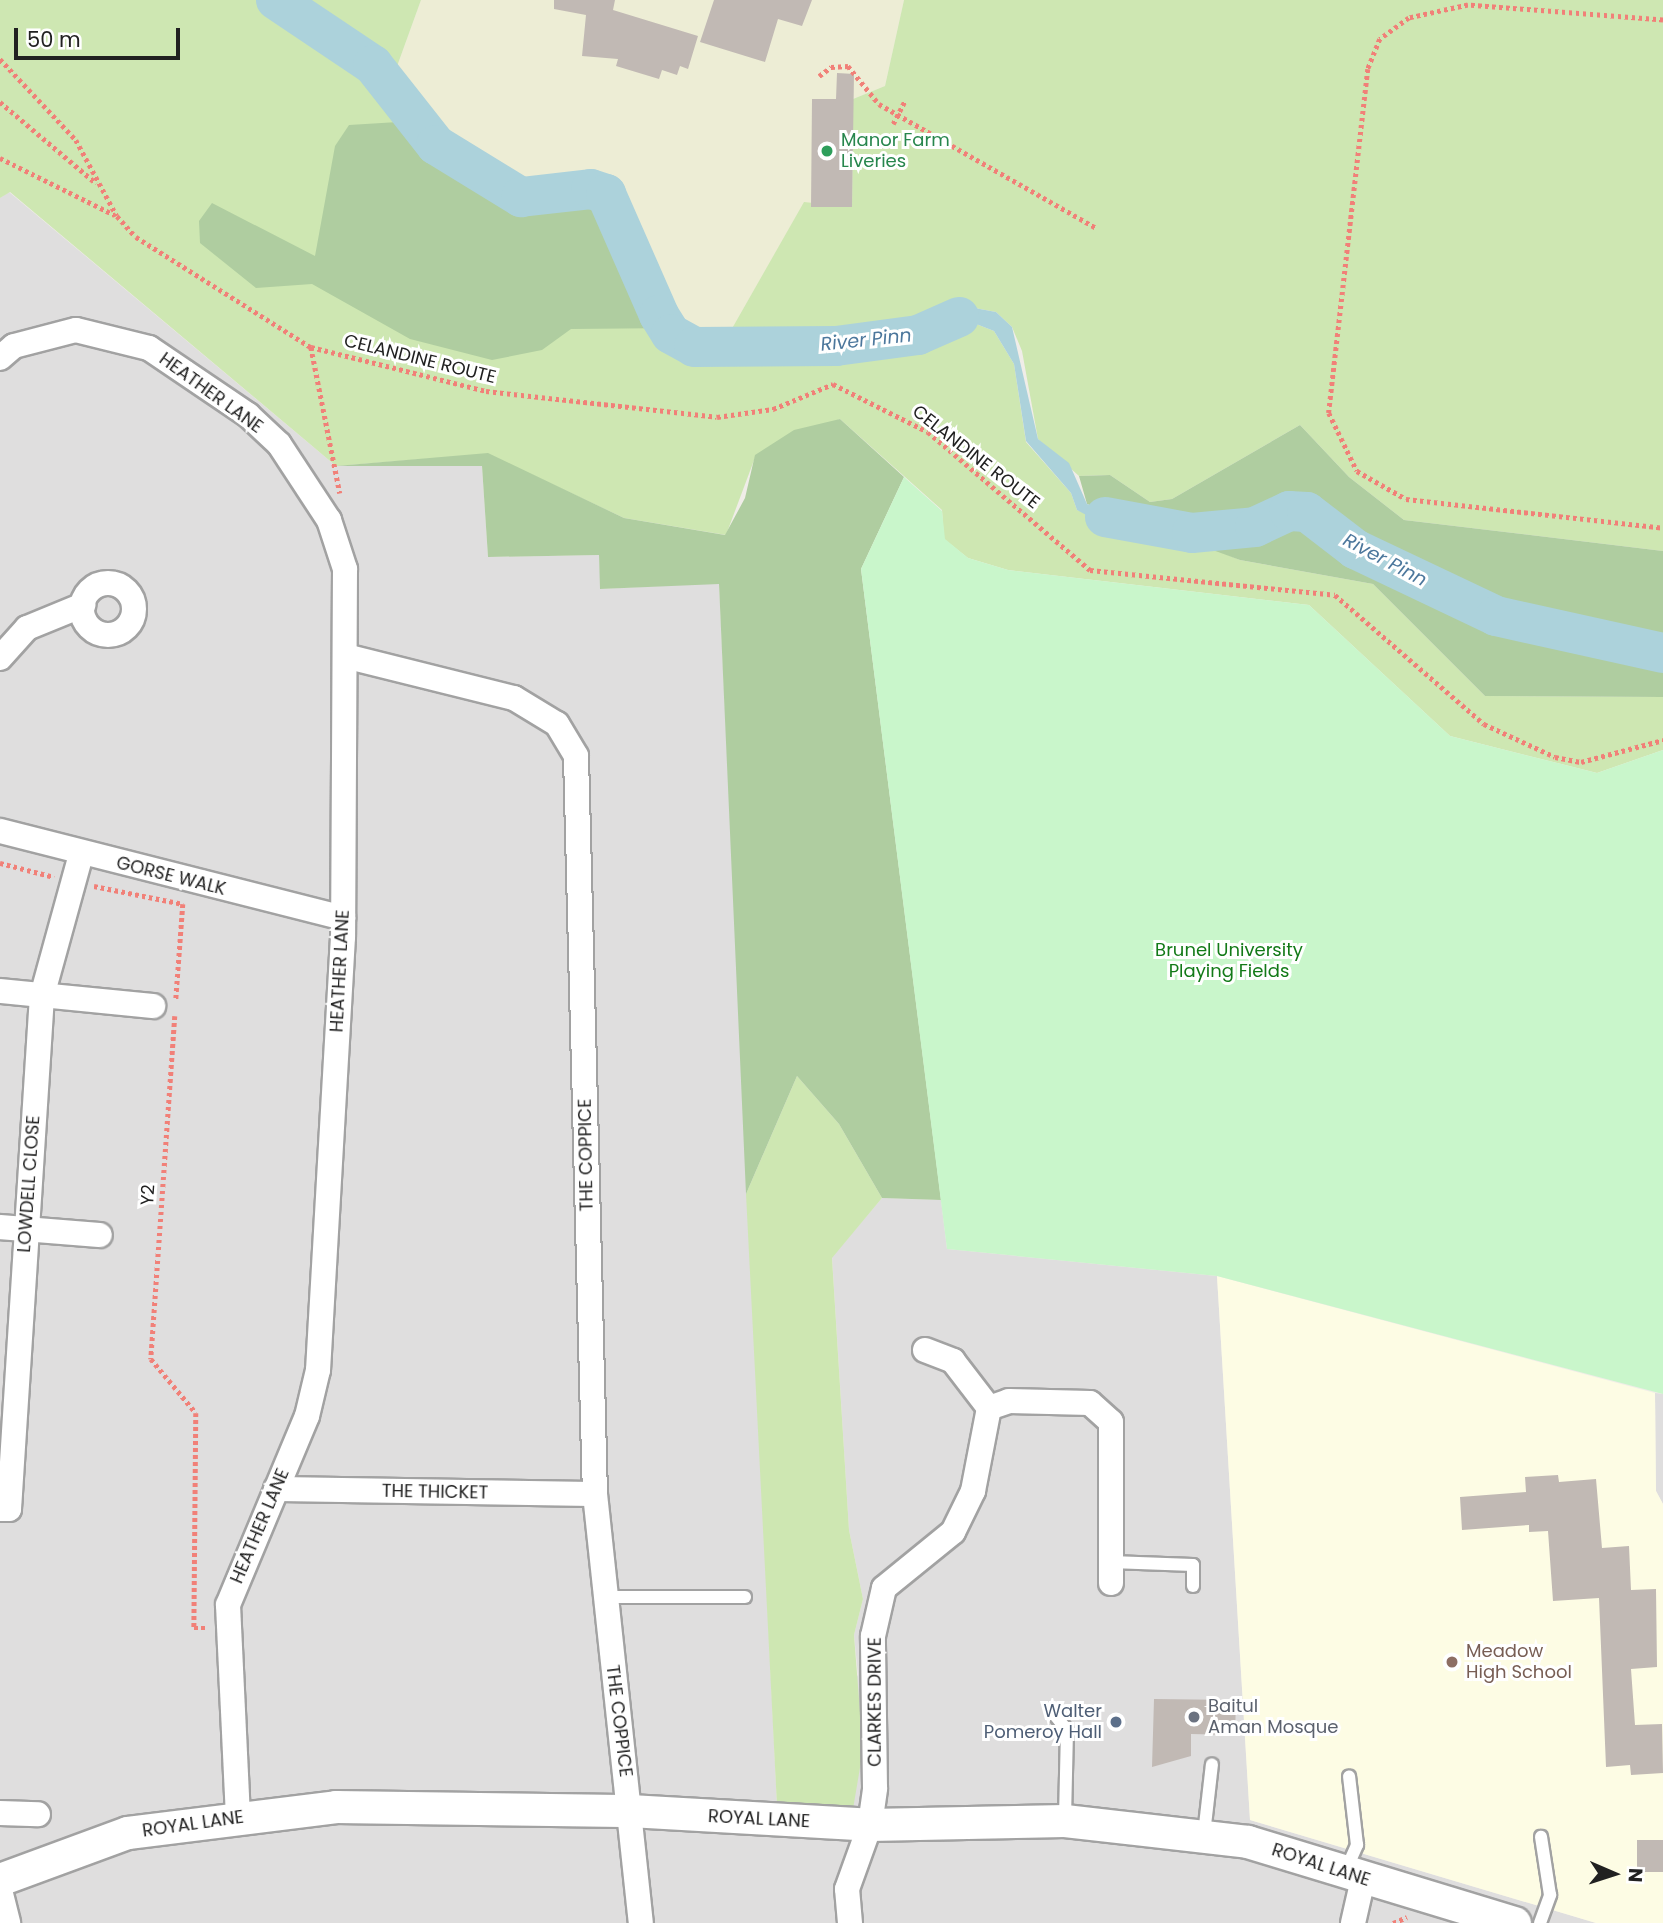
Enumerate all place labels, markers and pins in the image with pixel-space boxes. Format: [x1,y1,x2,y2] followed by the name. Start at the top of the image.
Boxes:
[841,130,950,172] place label: Manor Farm Liveries
[819,143,835,159] marker: Manor Farm Liveries
[1466,1641,1572,1684] place label: Meadow High School
[1444,1654,1460,1670] marker: Meadow High School
[1208,1696,1338,1738] place label: Baitul Aman Mosque
[984,1701,1102,1744] place label: Walter Pomeroy Hall
[1186,1709,1202,1725] marker: Baitul Aman Mosque
[1108,1714,1124,1730] marker: Walter Pomeroy Hall

